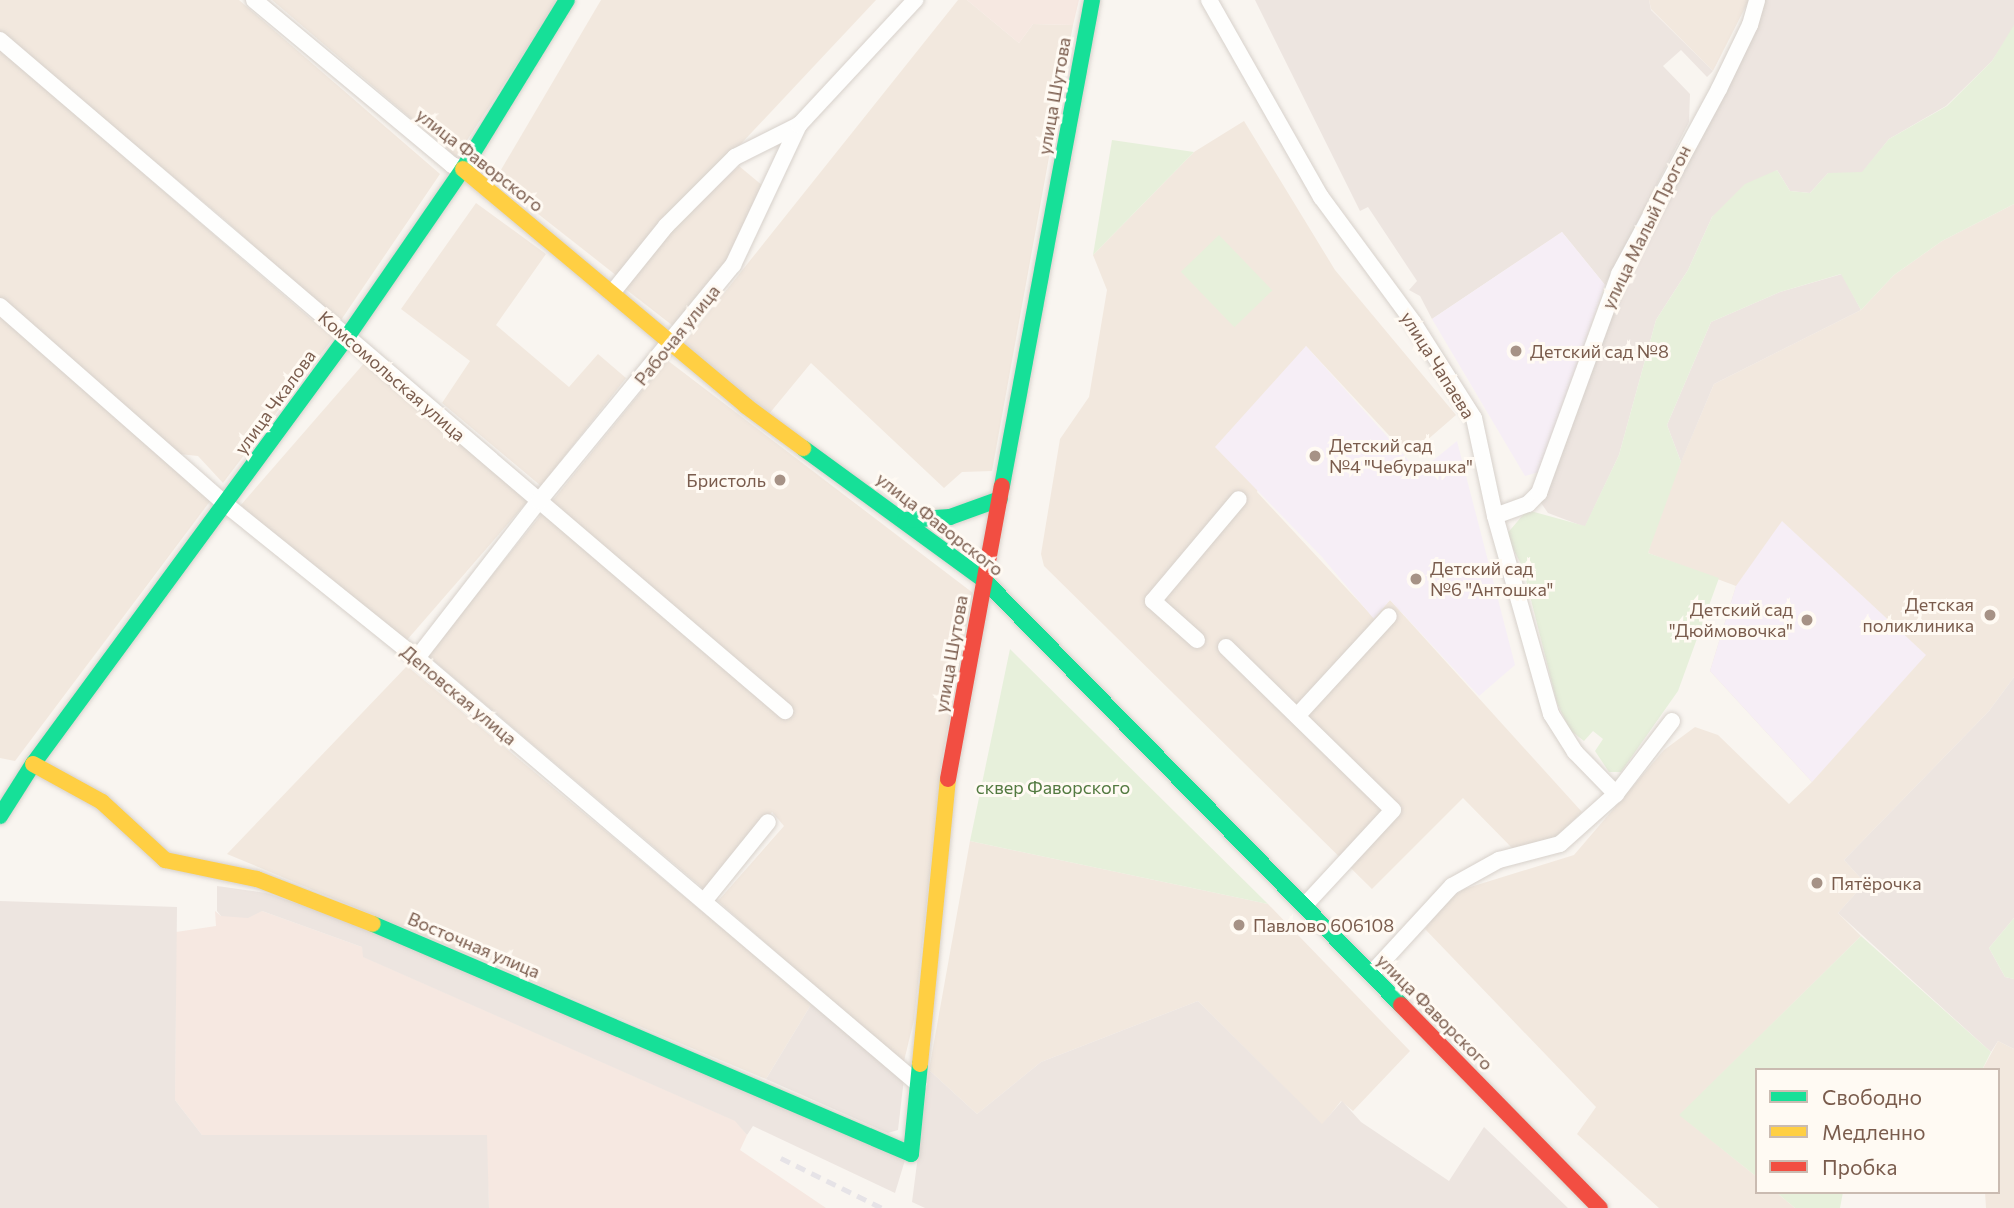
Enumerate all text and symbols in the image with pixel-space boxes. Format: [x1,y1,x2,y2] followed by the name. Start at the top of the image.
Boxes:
[1033,36,1075,156] street label: улица Шутова
[412,104,548,216] street label: улица Фаворского
[1597,141,1695,313] street label: улица Малый Прогон
[630,280,724,390] street label: Рабочая улица
[314,306,470,446] street label: Комсомольская улица
[1396,307,1480,423] street label: улица Чапаева
[1530,340,1669,362] place label: Детский сад №8
[1508,343,1524,359] marker: Детский сад №8
[230,346,320,458] street label: улица Чкалова
[1329,435,1473,478] place label: Детский сад №4 "Чебурашка"
[1307,448,1323,464] marker: Детский сад №4 "Чебурашка"
[872,468,1008,580] street label: улица Фаворского
[686,469,766,491] place label: Бристоль
[772,472,788,488] marker: Бристоль
[1430,558,1554,600] place label: Детский сад №6 "Антошка"
[1408,571,1424,587] marker: Детский сад №6 "Антошка"
[930,594,972,714] street label: улица Шутова
[1863,594,1974,636] place label: Детская поликлиника
[1669,599,1793,642] place label: Детский сад "Дюймовочка"
[1980,605,2000,625] marker: Детская поликлиника
[1799,612,1815,628] marker: Детский сад "Дюймовочка"
[397,640,521,750] street label: Деповская улица
[976,776,1130,798] park label: сквер Фаворского
[1831,872,1922,894] place label: Пятёрочка
[1809,875,1825,891] marker: Пятёрочка
[405,907,543,983] street label: Восточная улица
[1253,914,1394,936] place label: Павлово 606108
[1231,917,1247,933] marker: Павлово 606108
[1372,949,1498,1075] street label: улица Фаворского
[1755,1068,2000,1194] legend
[1822,1084,1922,1109] text: Свободно
[1822,1119,1926,1144] text: Медленно
[1822,1154,1897,1179] text: Пробка

